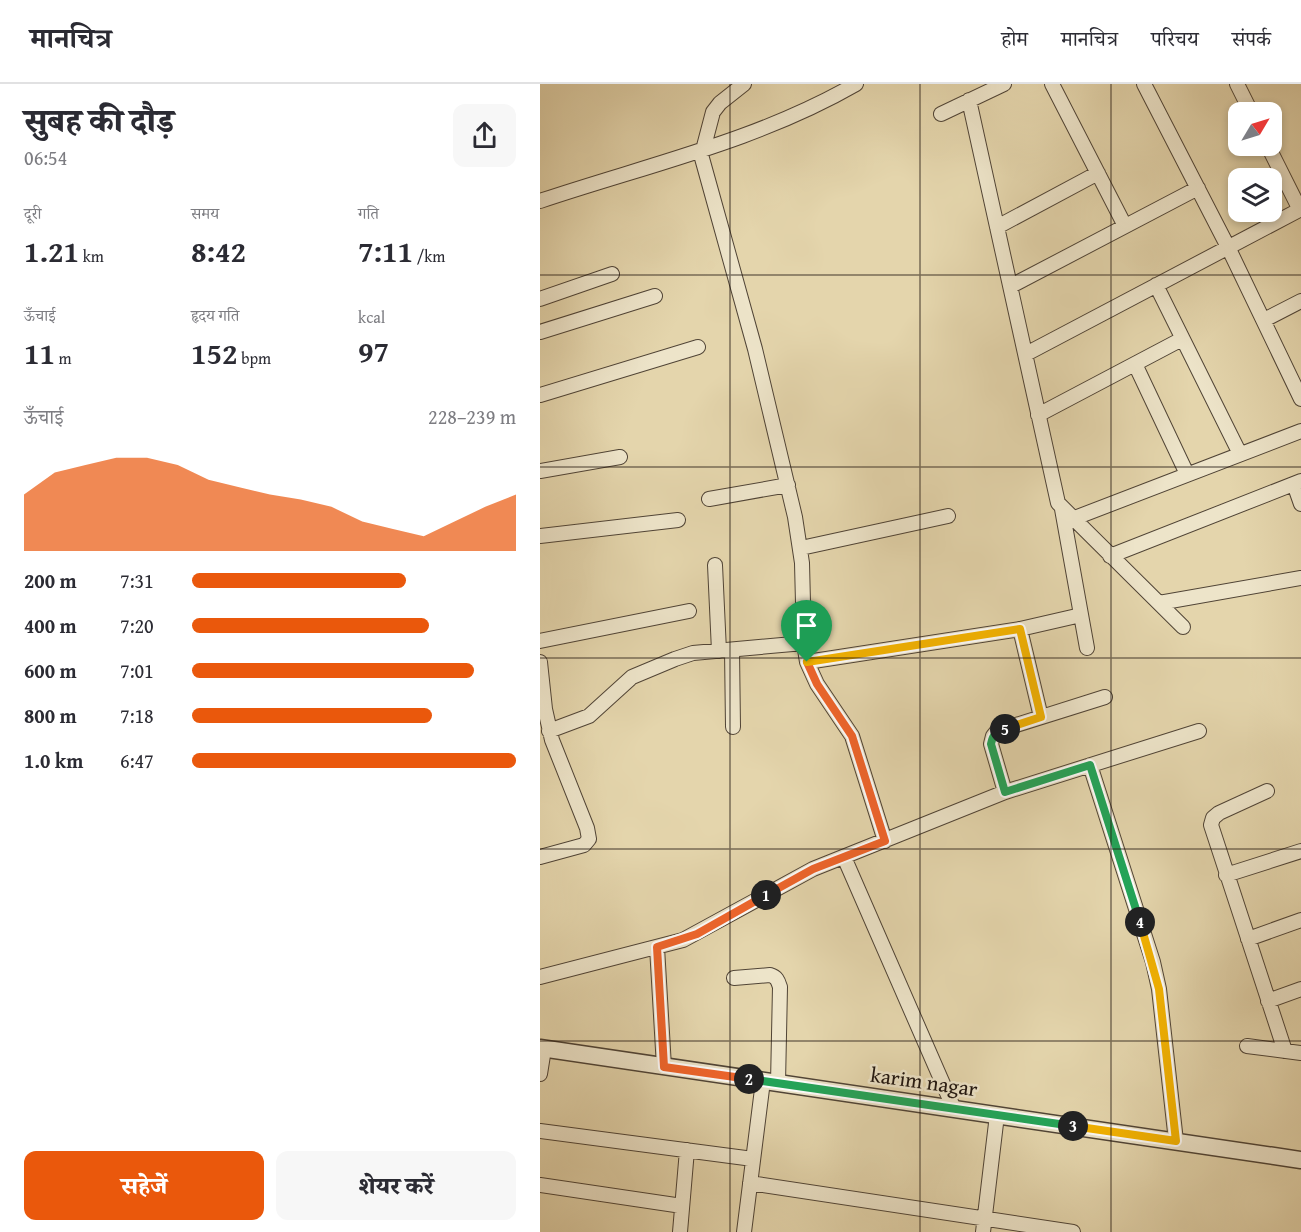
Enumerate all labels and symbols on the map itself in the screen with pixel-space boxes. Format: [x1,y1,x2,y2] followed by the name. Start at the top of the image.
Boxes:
[1228,102,1282,156] north arrow
[781,600,832,662] pin
[990,714,1020,744] pin: 5
[751,880,781,910] pin: 1
[1125,907,1155,937] pin: 4
[869,1059,980,1104] street label: karim nagar
[734,1064,764,1094] pin: 2
[1058,1111,1088,1141] pin: 3

